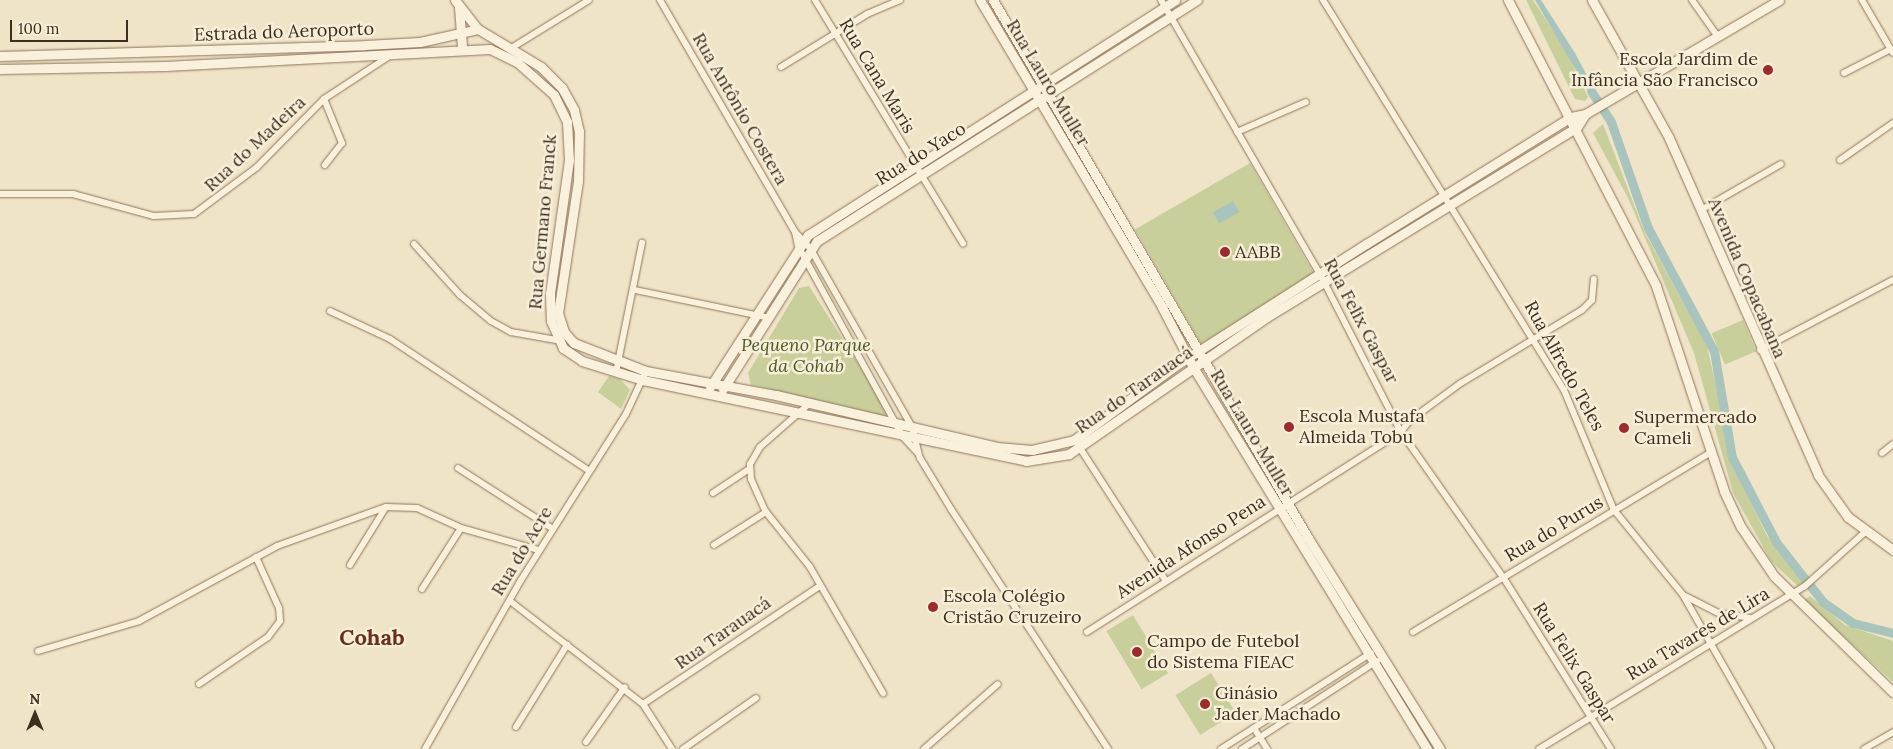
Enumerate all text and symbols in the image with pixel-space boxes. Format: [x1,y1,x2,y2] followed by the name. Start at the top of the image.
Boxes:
[12,10,130,42] scale bar
[834,15,920,137] street label: Rua Cana Maris
[1002,16,1094,150] street label: Rua Lauro Muller
[194,18,374,46] street label: Estrada do Aeroporto
[18,19,59,38] text: 100 m
[688,29,792,189] street label: Rua Antônio Costera
[1571,49,1758,92] place label: Escola Jardim de Infância São Francisco
[1762,64,1774,76] marker: Escola Jardim de Infância São Francisco
[200,92,310,196] street label: Rua do Madeira
[872,118,970,190] street label: Rua do Yaco
[525,134,561,310] street label: Rua Germano Franck
[1703,194,1791,362] street label: Avenida Copacabana
[1235,241,1281,263] place label: AABB
[1219,246,1231,258] marker: AABB
[1319,255,1403,387] street label: Rua Felix Gaspar
[1519,297,1609,435] street label: Rua Alfredo Teles
[741,335,871,378] park label: Pequeno Parque da Cohab
[1071,342,1197,438] street label: Rua do Tarauacá
[1206,366,1298,500] street label: Rua Lauro Muller
[1299,406,1425,448] place label: Escola Mustafa Almeida Tobu
[1634,407,1757,449] place label: Supermercado Cameli
[1283,421,1295,433] marker: Escola Mustafa Almeida Tobu
[1618,422,1630,434] marker: Supermercado Cameli
[1112,491,1270,603] street label: Avenida Afonso Pena
[1501,491,1607,567] street label: Rua do Purus
[487,502,557,600] street label: Rua do Acre
[1623,583,1773,685] street label: Rua Tavares de Lira
[943,586,1081,628] place label: Escola Colégio Cristão Cruzeiro
[671,592,775,674] street label: Rua Tarauacá
[1528,598,1620,728] street label: Rua Felix Gaspar
[927,601,939,613] marker: Escola Colégio Cristão Cruzeiro
[339,625,405,651] district label: Cohab
[1147,631,1299,674] place label: Campo de Futebol do Sistema FIEAC
[1131,646,1143,658] marker: Campo de Futebol do Sistema FIEAC
[1215,683,1341,726] place label: Ginásio Jader Machado
[10,689,60,739] north arrow
[30,690,40,708] text: N
[1199,698,1211,710] marker: Ginásio Jader Machado

